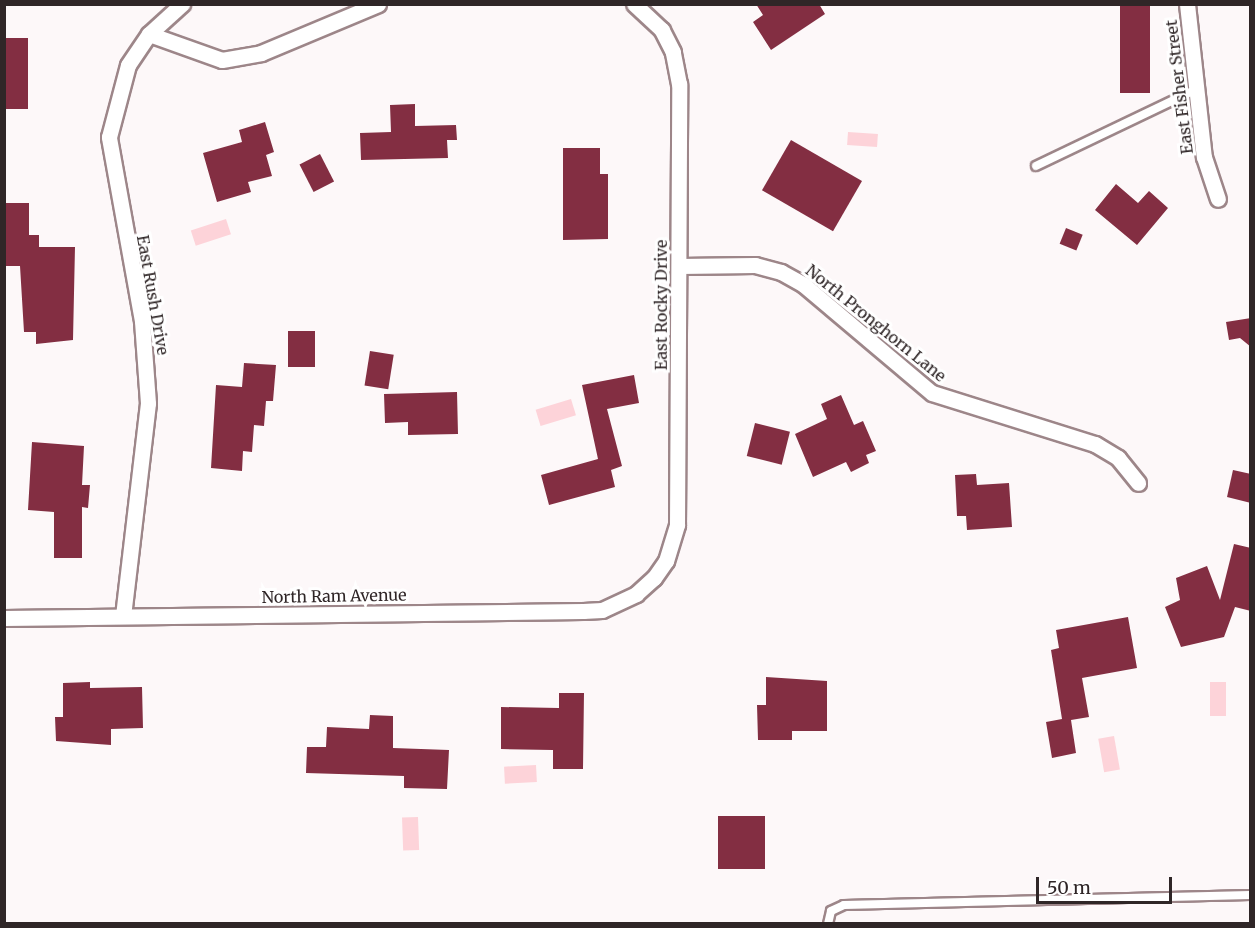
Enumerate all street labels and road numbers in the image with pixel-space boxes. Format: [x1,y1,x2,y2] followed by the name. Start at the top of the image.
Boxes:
[1161,19,1197,155] street label: East Fisher Street
[133,233,173,357] street label: East Rush Drive
[651,240,671,370] street label: East Rocky Drive
[802,261,950,385] street label: North Pronghorn Lane
[261,585,407,607] street label: North Ram Avenue

